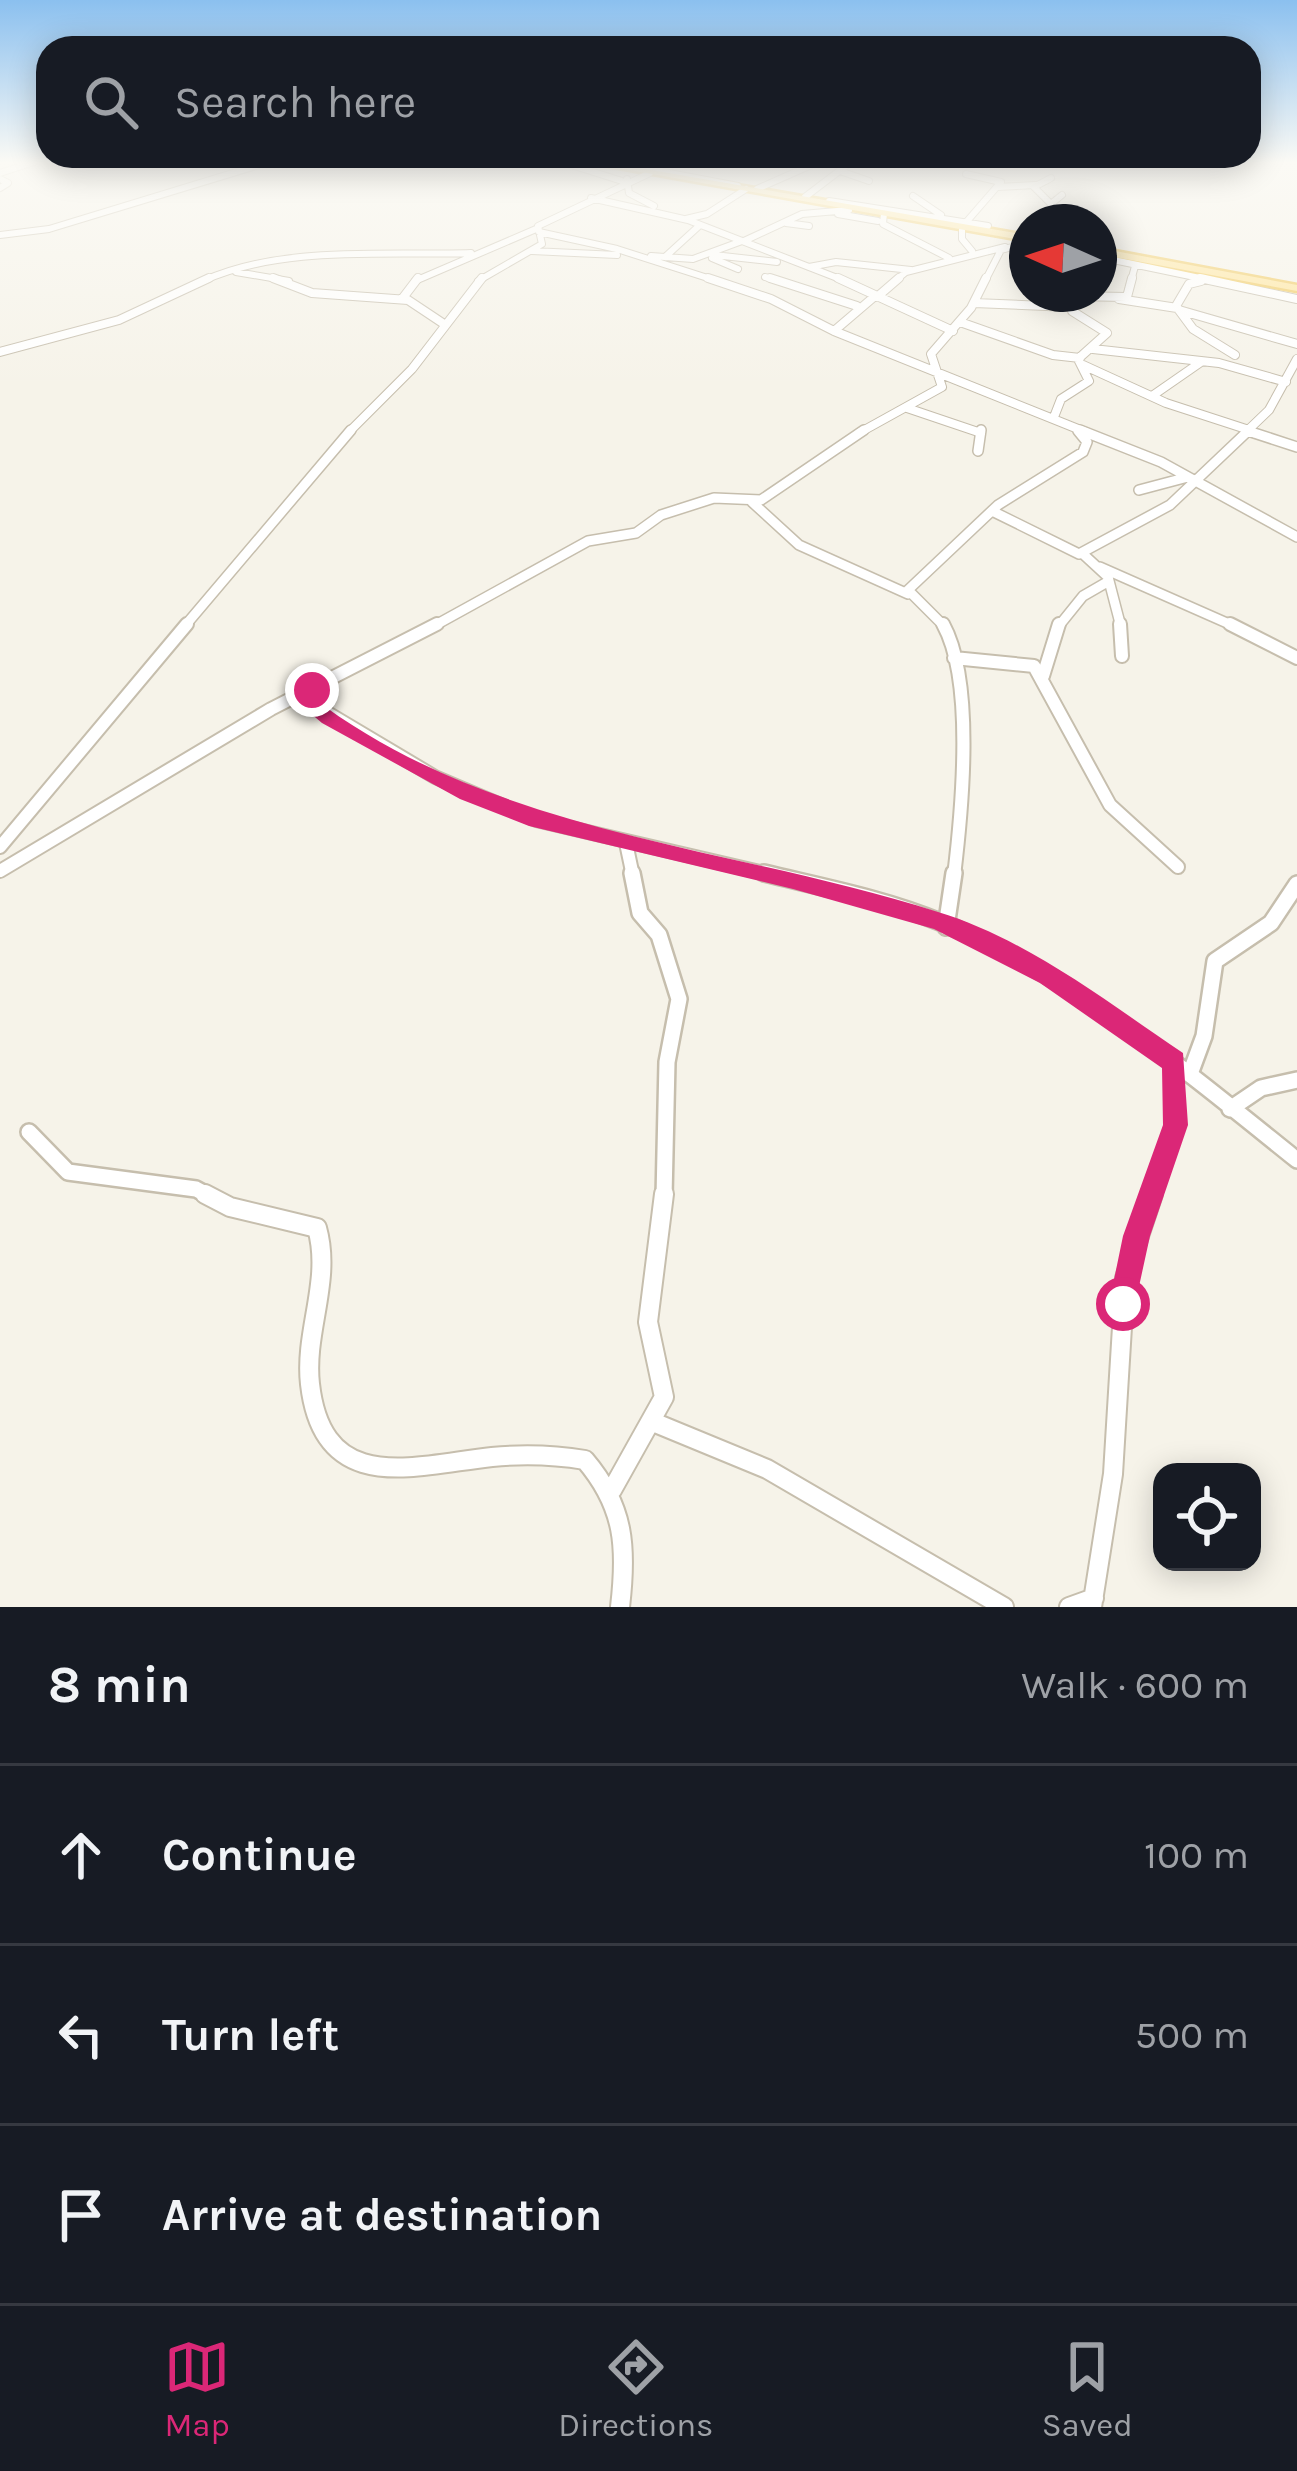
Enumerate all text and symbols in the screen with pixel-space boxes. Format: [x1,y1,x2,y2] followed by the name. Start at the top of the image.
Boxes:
[36,36,1261,168] search box
[78,69,144,135] icon: search
[174,76,416,128] text: Search here
[1009,204,1117,312] north arrow
[285,663,339,717] route end
[1096,1277,1150,1331] route start
[1153,1463,1261,1571] map controls
[1153,1463,1261,1571] button: locate
[48,1655,191,1715] text: 8 min
[1021,1662,1249,1708] text: Walk · 600 m
[48,1822,114,1888] icon: ahead
[162,1829,357,1881] text: Continue
[1144,1832,1249,1878] text: 100 m
[48,2002,114,2068] icon: left
[162,2009,339,2061] text: Turn left
[1135,2012,1249,2058] text: 500 m
[48,2182,114,2248] icon: arrive
[162,2189,602,2241] text: Arrive at destination
[164,2334,230,2444] tab: Map
[558,2334,713,2444] tab: Directions
[1042,2334,1133,2444] tab: Saved

